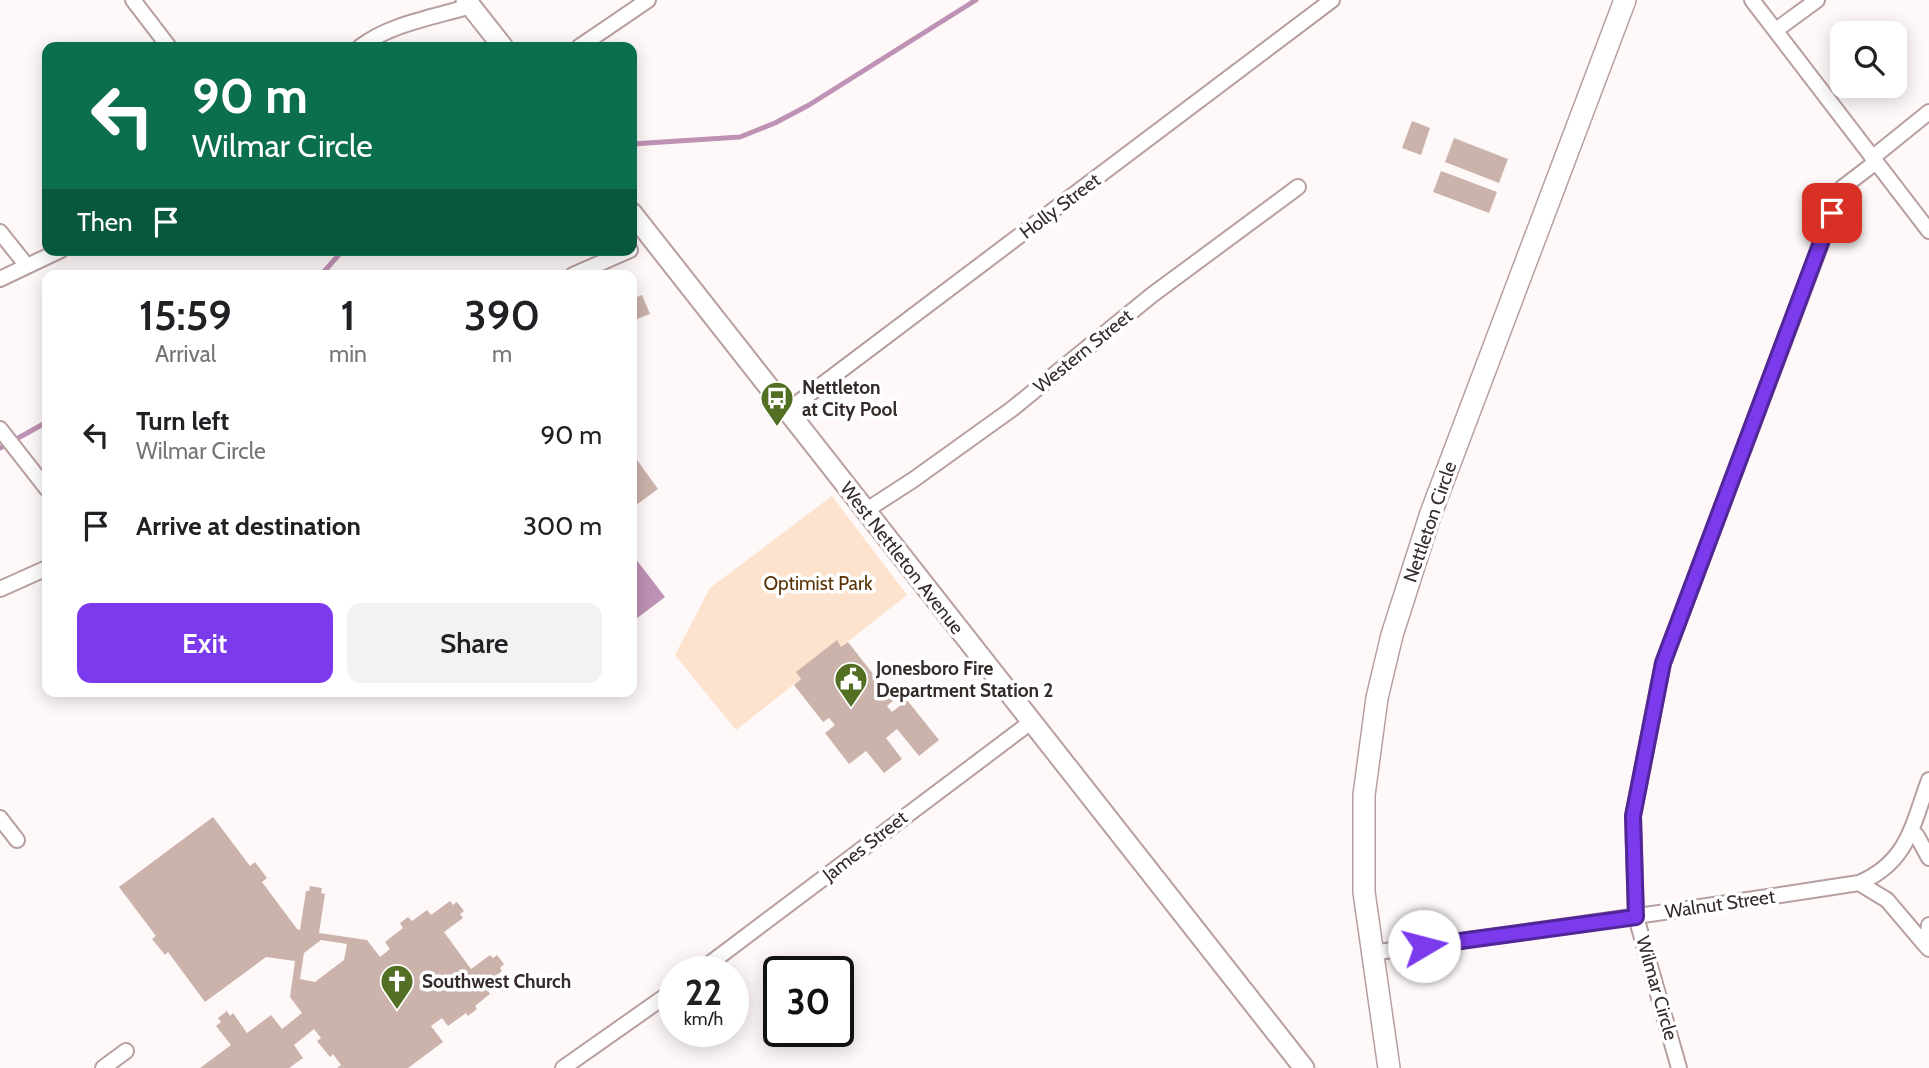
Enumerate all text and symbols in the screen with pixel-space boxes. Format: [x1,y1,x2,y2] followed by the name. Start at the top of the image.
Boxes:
[1830,21,1907,98] map controls
[1830,21,1907,98] button: search
[192,66,308,125] text: 90 m
[77,70,168,161] icon: left
[192,126,373,165] text: Wilmar Circle
[1015,168,1105,244] street label: Holly Street
[1802,183,1862,243] pin
[1813,194,1851,232] icon: arrive
[147,203,185,241] icon: arrive
[77,206,133,238] text: Then
[139,289,232,341] text: 15:59
[341,289,355,341] text: 1
[464,289,540,341] text: 390
[1029,304,1138,398] street label: Western Street
[155,340,216,368] text: Arrival
[329,340,367,368] text: min
[492,340,512,368] text: m
[802,376,897,421] place label: Nettleton at City Pool
[758,379,796,428] bus stop icon: Nettleton at City Pool
[136,405,229,437] text: Turn left
[77,416,115,454] icon: left
[540,419,602,451] text: 90 m
[136,437,266,465] text: Wilmar Circle
[1399,458,1462,585] street label: Nettleton Circle
[835,477,969,639] street label: West Nettleton Avenue
[77,507,115,545] icon: arrive
[136,510,361,542] text: Arrive at destination
[523,510,602,542] text: 300 m
[764,572,873,595] park label: Optimist Park
[77,603,333,683] button: Exit
[347,603,602,683] button: Share
[875,657,1053,702] place label: Jonesboro Fire Department Station 2
[832,660,870,709] public building icon: Jonesboro Fire Department Station 2
[817,805,912,887] street label: James Street
[1663,885,1777,923] street label: Walnut Street
[1387,909,1461,983] position arrow
[1631,933,1683,1043] street label: Wilmar Circle
[763,956,854,1047] speed limit sign: 30
[378,962,416,1011] church icon: Southwest Church
[422,970,571,993] place label: Southwest Church
[685,971,722,1014] text: 22
[684,1008,723,1030] text: km/h

